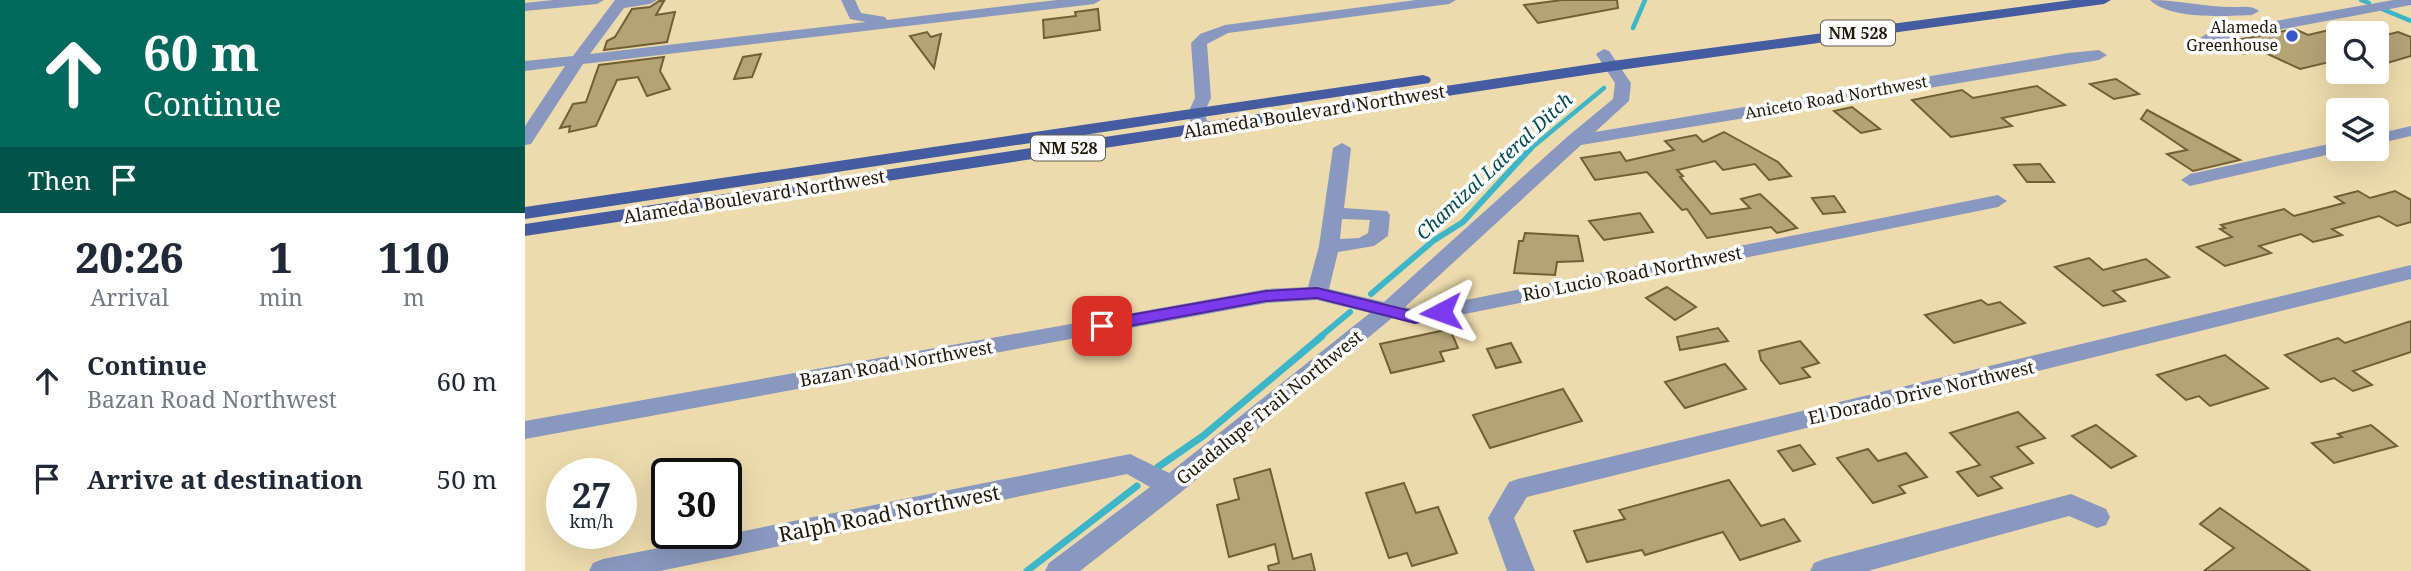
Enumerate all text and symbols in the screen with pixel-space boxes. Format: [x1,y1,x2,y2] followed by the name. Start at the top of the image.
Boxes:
[2186,16,2278,56] place label: Alameda Greenhouse
[143,19,259,85] text: 60 m
[1821,20,1895,46] road number: NM 528
[2326,21,2389,161] map controls
[2326,21,2389,84] button: search
[28,28,119,119] icon: ahead
[2284,28,2300,44] marker: Alameda Greenhouse
[1743,70,1929,124] street label: Aniceto Road Northwest
[1182,78,1446,144] street label: Alameda Boulevard Northwest
[143,82,281,125] text: Continue
[1410,86,1578,245] water label: Chamizal Lateral Ditch
[2326,98,2389,161] button: layers
[1031,136,1105,160] road number: NM 528
[105,161,143,199] icon: arrive
[28,162,91,198] text: Then
[622,163,886,229] street label: Alameda Boulevard Northwest
[75,228,184,285] text: 20:26
[269,228,293,285] text: 1
[378,228,450,285] text: 110
[1520,240,1744,306] street label: Rio Lucio Road Northwest
[1404,275,1478,349] position arrow
[90,281,169,313] text: Arrival
[259,281,303,313] text: min
[403,281,425,313] text: m
[1072,296,1132,356] pin
[1083,307,1121,345] icon: arrive
[1171,324,1367,490] street label: Guadalupe Trail Northwest
[798,334,994,392] street label: Bazan Road Northwest
[87,347,207,383] text: Continue
[1806,354,2036,430] street label: El Dorado Drive Northwest
[28,362,66,400] icon: ahead
[437,363,497,399] text: 60 m
[87,383,337,415] text: Bazan Road Northwest
[651,458,742,549] speed limit sign: 30
[28,460,66,498] icon: arrive
[87,461,363,497] text: Arrive at destination
[437,461,497,497] text: 50 m
[572,471,611,518] text: 27
[776,478,1002,548] street label: Ralph Road Northwest
[569,509,614,533] text: km/h

